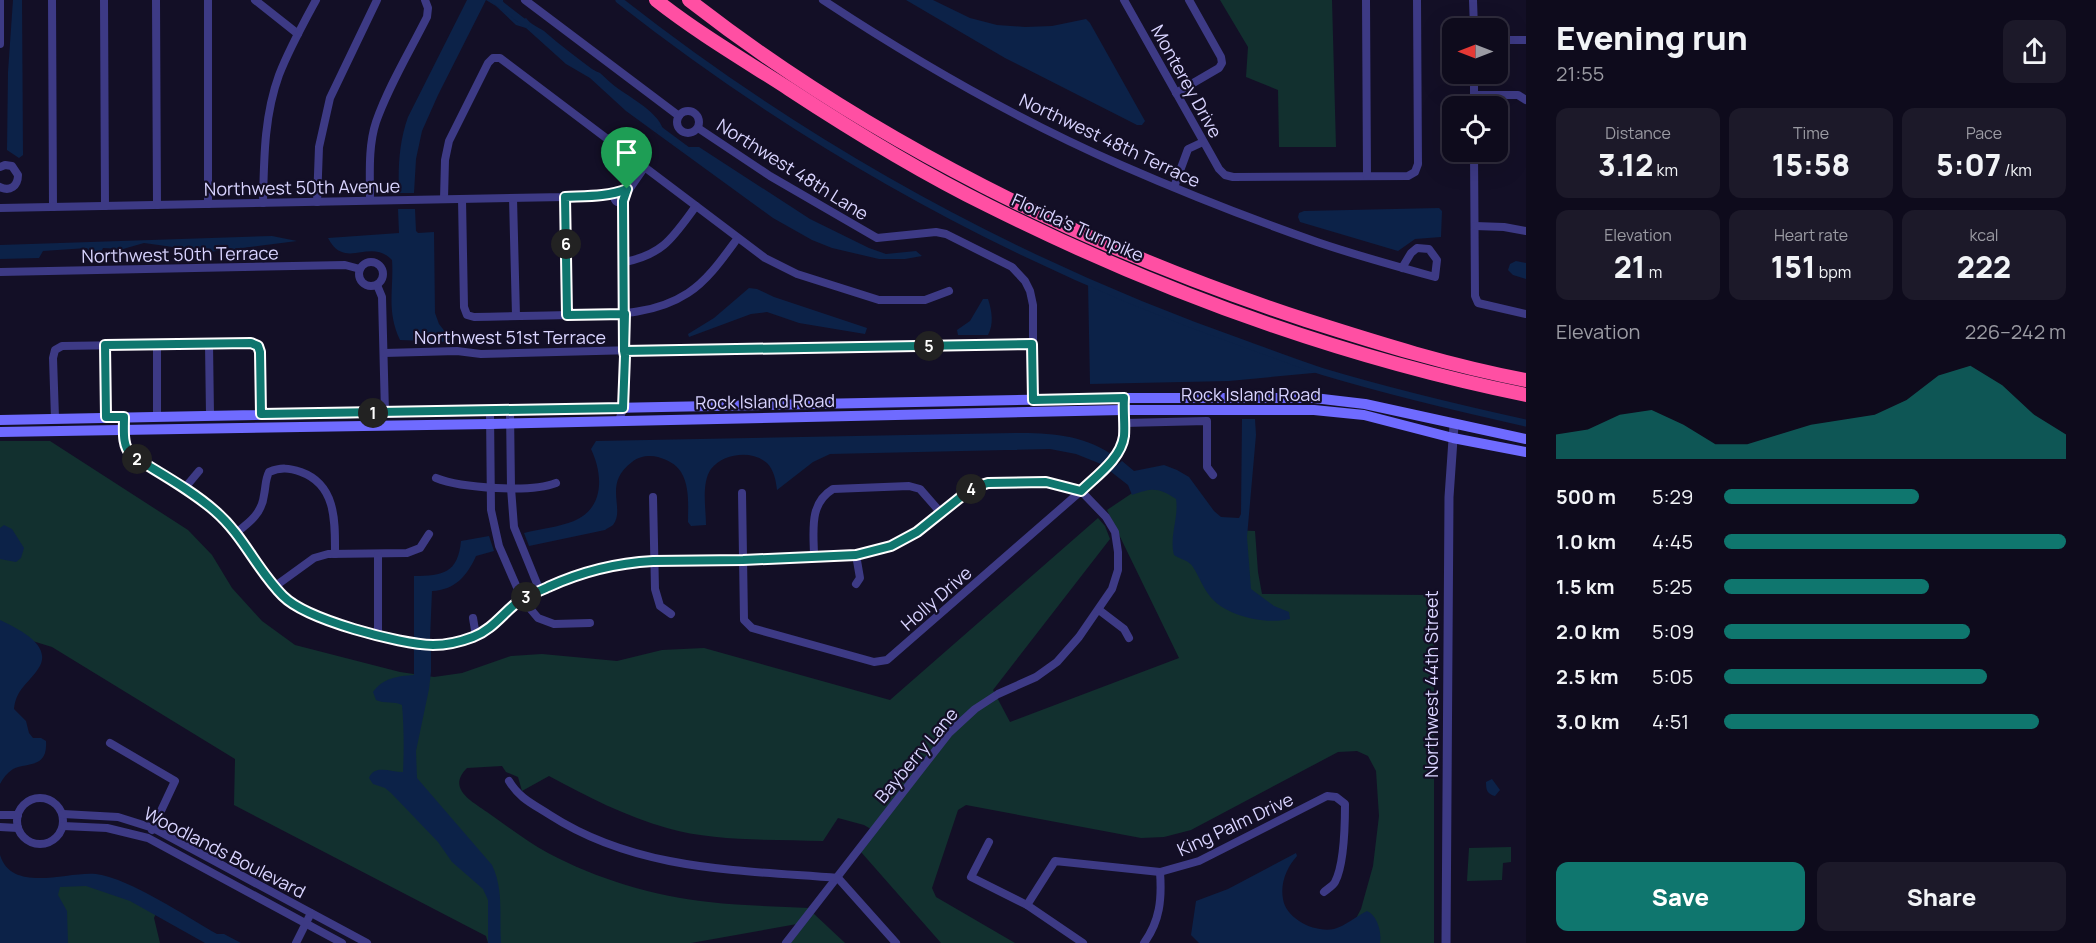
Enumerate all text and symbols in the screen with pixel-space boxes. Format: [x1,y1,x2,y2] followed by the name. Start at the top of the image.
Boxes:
[1556,15,1748,60] text: Evening run
[1442,18,1508,84] north arrow
[1442,18,1508,162] map controls
[1146,20,1228,142] street label: Monterey Drive
[2003,20,2066,83] button: share
[1556,60,1604,87] text: 21:55
[1016,88,1204,192] street label: Northwest 48th Terrace
[1442,96,1508,162] button: locate
[713,113,873,225] street label: Northwest 48th Lane
[1605,122,1671,144] text: Distance
[1793,122,1829,144] text: Time
[1966,122,2002,144] text: Pace
[601,127,652,189] pin
[610,136,643,169] icon: arrive
[1598,144,1653,185] text: 3.12
[1772,144,1850,185] text: 15:58
[1936,144,2001,185] text: 5:07
[1653,159,1678,181] text: km
[2001,159,2032,181] text: /km
[204,173,400,201] street label: Northwest 50th Avenue
[1008,187,1148,267] street label: Florida's Turnpike
[1604,224,1672,246] text: Elevation
[1774,224,1848,246] text: Heart rate
[1969,224,1999,246] text: kcal
[551,229,581,259] pin: 6
[561,233,571,255] text: 6
[81,240,279,268] street label: Northwest 50th Terrace
[1614,246,1645,287] text: 21
[1771,246,1816,287] text: 151
[1957,246,2011,287] text: 222
[1645,261,1662,283] text: m
[1816,261,1851,283] text: bpm
[1556,318,1640,345] text: Elevation
[1965,318,2066,345] text: 226–242 m
[414,325,606,349] street label: Northwest 51st Terrace
[914,331,944,361] pin: 5
[924,335,934,357] text: 5
[1181,382,1321,406] street label: Rock Island Road
[695,388,835,414] street label: Rock Island Road
[358,398,388,428] pin: 1
[369,402,377,424] text: 1
[122,444,152,474] pin: 2
[132,448,142,470] text: 2
[956,474,986,504] pin: 4
[966,478,976,500] text: 4
[1556,483,1616,510] text: 500 m
[1652,483,1693,510] text: 5:29
[1556,528,1616,555] text: 1.0 km
[1652,528,1693,555] text: 4:45
[895,561,977,635] street label: Holly Drive
[1556,573,1615,600] text: 1.5 km
[1652,573,1692,600] text: 5:25
[511,582,541,612] pin: 3
[521,586,531,608] text: 3
[1419,590,1443,778] street label: Northwest 44th Street
[1556,618,1620,645] text: 2.0 km
[1652,618,1694,645] text: 5:09
[1556,663,1618,690] text: 2.5 km
[1652,663,1693,690] text: 5:05
[869,702,963,808] street label: Bayberry Lane
[1556,708,1620,735] text: 3.0 km
[1652,708,1689,735] text: 4:51
[1173,787,1297,861] street label: King Palm Drive
[140,801,310,903] street label: Woodlands Boulevard
[1556,862,1805,931] button: Save
[1817,862,2066,931] button: Share

